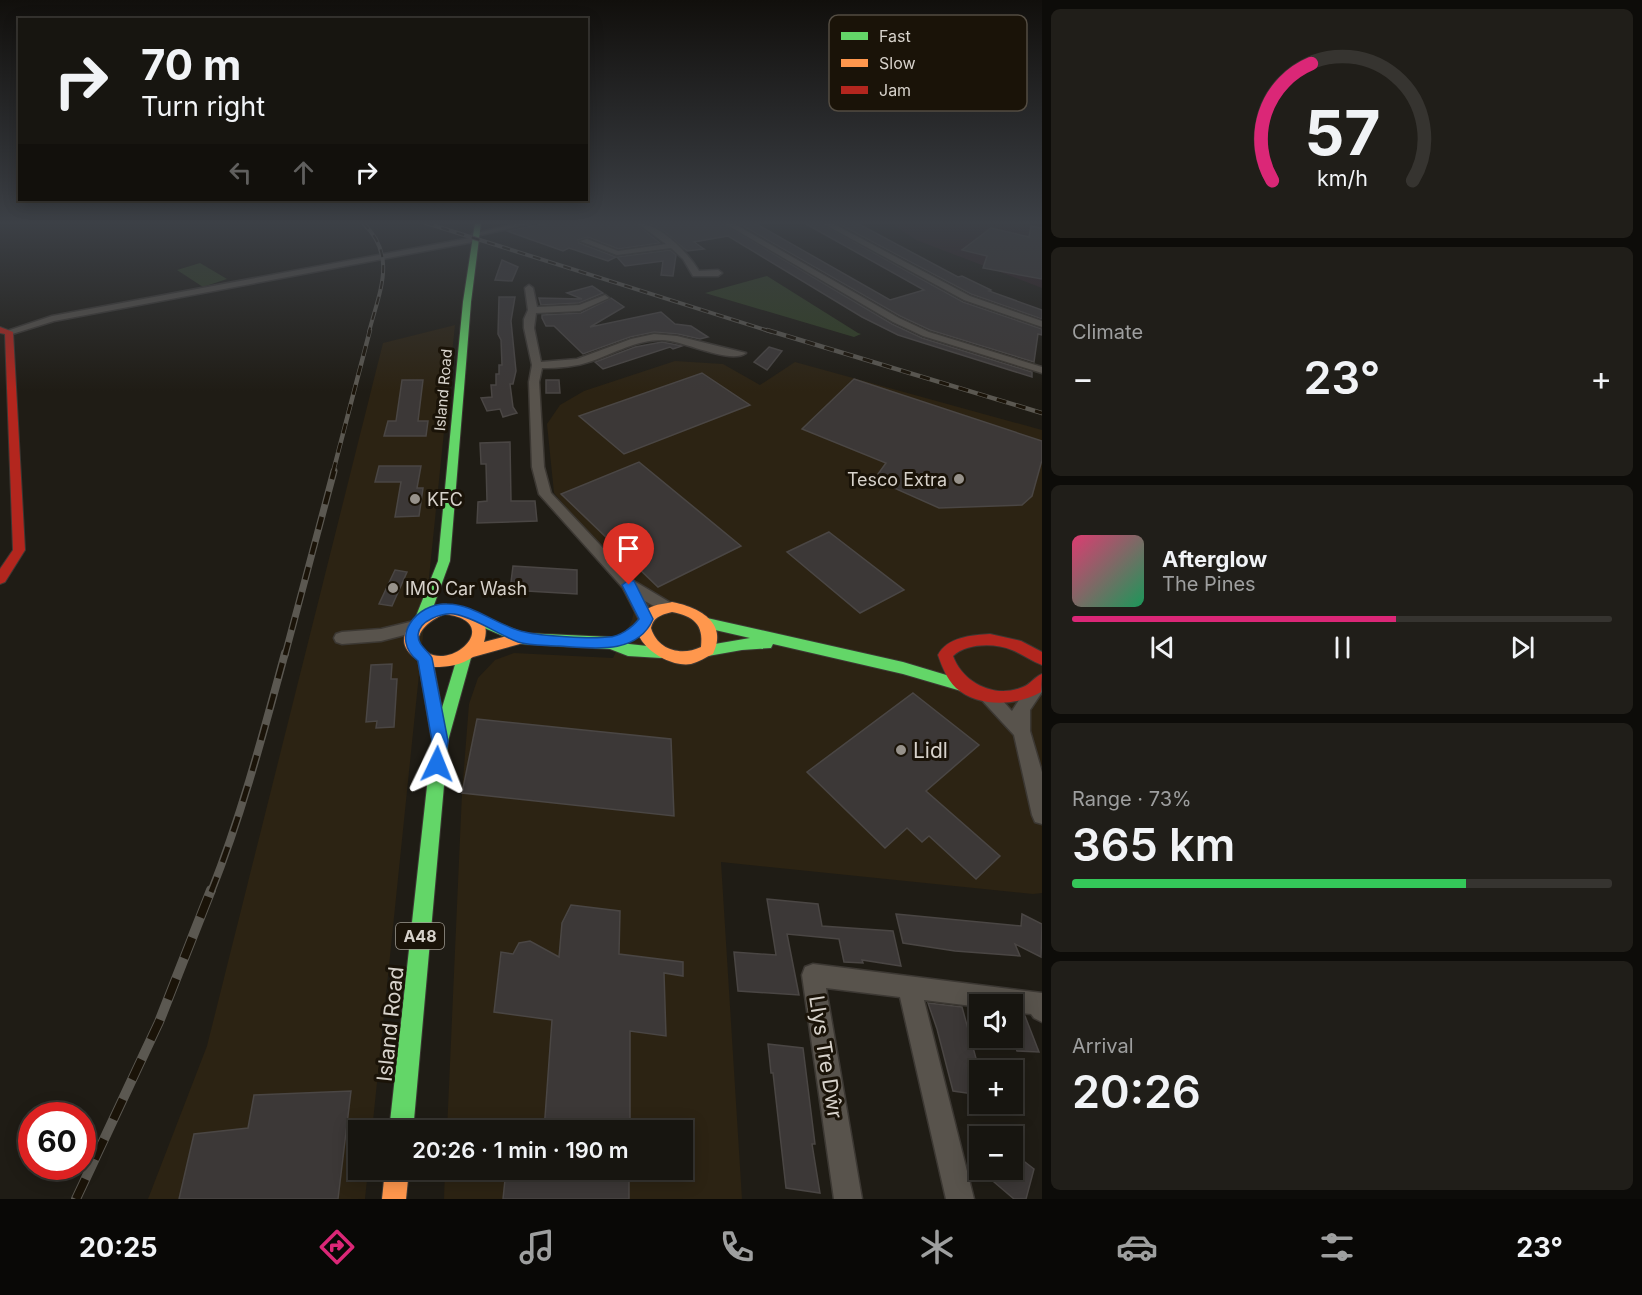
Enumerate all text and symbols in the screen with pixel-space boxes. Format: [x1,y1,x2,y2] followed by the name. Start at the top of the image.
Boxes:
[829,15,1027,111] legend
[879,26,911,46] text: Fast
[141,39,241,90] text: 70 m
[42,42,120,120] icon: right
[879,53,916,73] text: Slow
[879,80,911,100] text: Jam
[141,90,265,123] text: Turn right
[1304,95,1380,170] text: 57
[224,156,257,189] icon: left
[287,156,320,189] icon: ahead
[350,156,383,189] icon: right
[1317,165,1367,191] text: km/h
[1072,320,1143,344] text: Climate
[430,348,456,432] street label: Island Road
[1304,350,1380,405] text: 23°
[1072,358,1094,398] text: −
[1590,358,1612,398] text: +
[847,469,947,490] place label: Tesco Extra
[952,472,966,486] marker: Tesco Extra
[427,489,463,510] place label: KFC
[408,492,422,506] marker: KFC
[603,523,654,585] pin
[612,532,645,565] icon: arrive
[1162,546,1267,572] text: Afterglow
[1162,572,1256,596] text: The Pines
[405,578,527,599] place label: IMO Car Wash
[386,581,400,595] marker: IMO Car Wash
[1146,631,1179,664] icon: previous
[1326,631,1359,664] icon: pause
[1506,631,1539,664] icon: next
[405,732,469,796] position arrow
[913,738,948,763] place label: Lidl
[894,743,908,757] marker: Lidl
[1072,787,1192,811] text: Range · 73%
[1072,817,1235,872] text: 365 km
[396,923,444,949] road number: A48
[372,965,408,1083] street label: Island Road
[804,994,848,1120] street label: Llys Tre Dŵr
[969,994,1023,1180] map controls
[969,994,1023,1048] button: sound
[1072,1034,1134,1058] text: Arrival
[969,1060,1023,1114] button: +
[1072,1064,1201,1119] text: 20:26
[18,1102,96,1180] speed limit sign: 60
[969,1126,1023,1180] button: −
[412,1137,629,1163] text: 20:26 · 1 min · 190 m
[316,1226,358,1268] icon: directions
[516,1226,558,1268] icon: music
[716,1226,758,1268] icon: phone
[916,1226,958,1268] icon: climate
[1116,1226,1158,1268] icon: car
[1316,1226,1358,1268] icon: filters
[79,1231,158,1264] text: 20:25
[1516,1231,1563,1264] text: 23°

